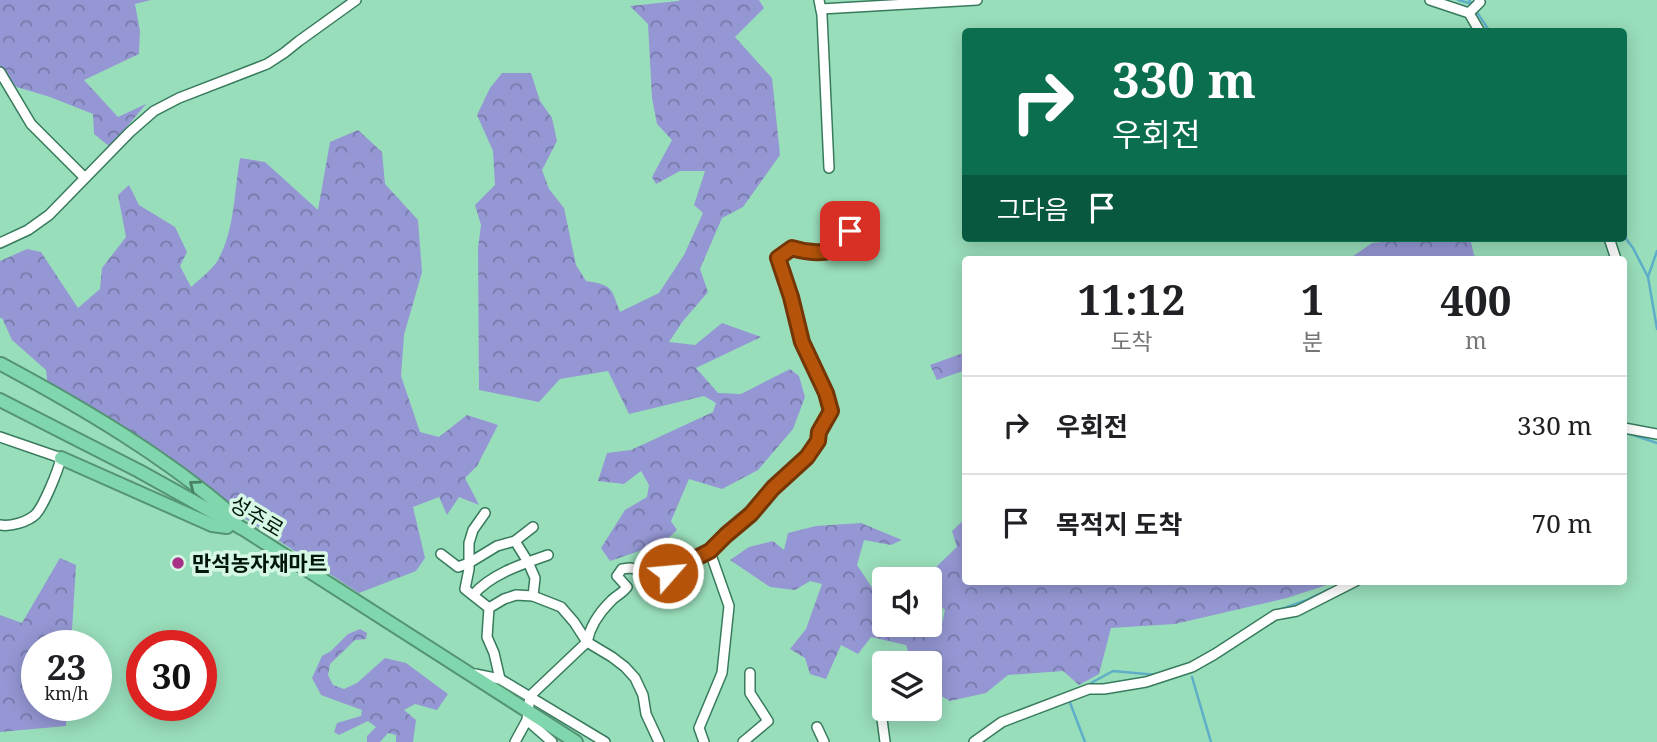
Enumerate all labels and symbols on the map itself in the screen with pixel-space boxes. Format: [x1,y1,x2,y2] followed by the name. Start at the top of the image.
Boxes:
[820,201,880,261] pin
[189,481,202,494] one-way arrow
[225,489,289,543] street label: 성주로
[631,536,705,610] position arrow
[192,549,327,577] place label: 만석농자재마트
[170,555,186,571] marker: 만석농자재마트
[126,630,217,721] speed limit sign: 30

